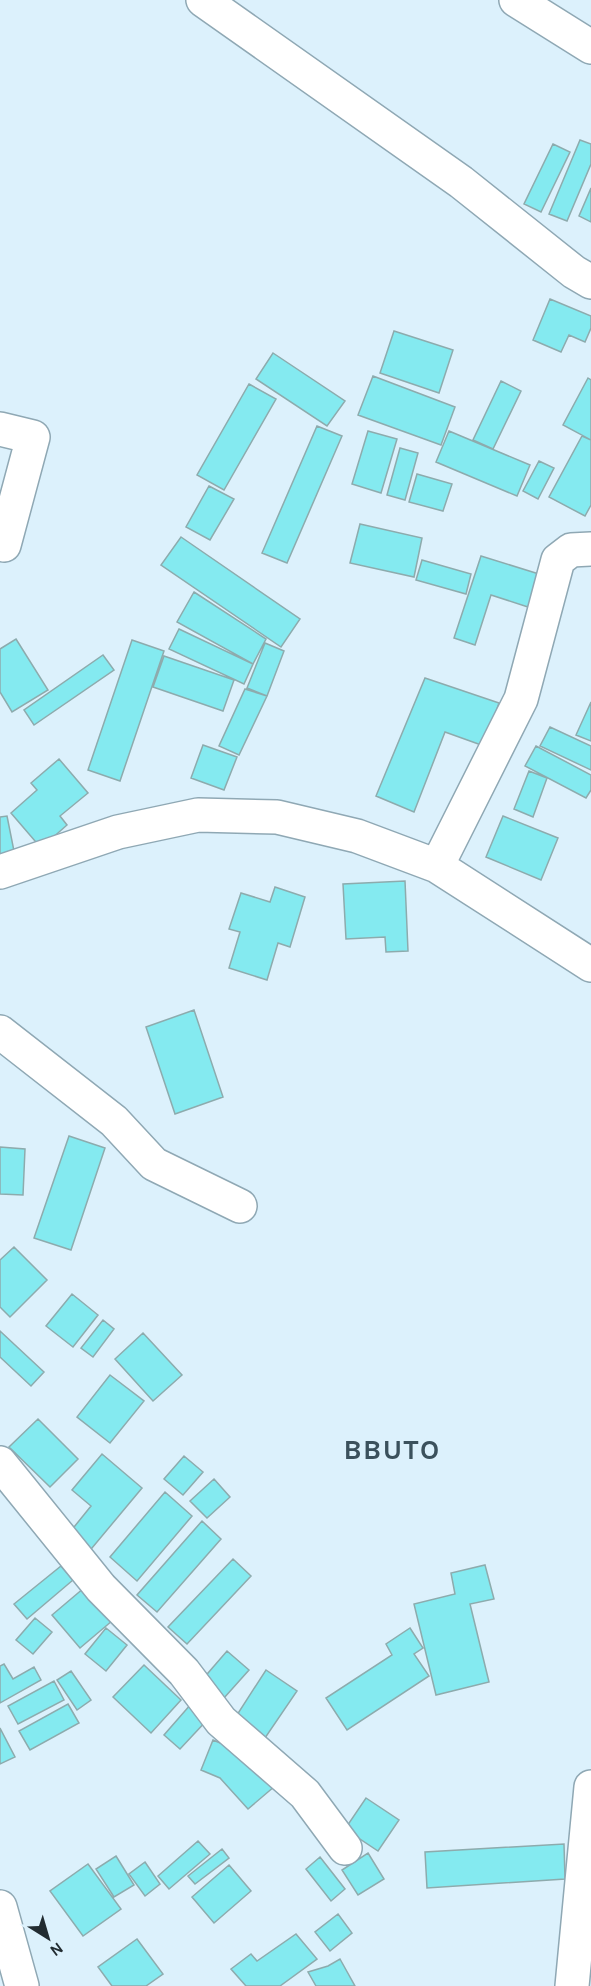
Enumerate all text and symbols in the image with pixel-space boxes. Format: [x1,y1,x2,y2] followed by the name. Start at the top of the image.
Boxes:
[343,1433,441,1466] district label: BBUTO
[18,1908,78,1968] north arrow
[46,1939,67,1961] text: N

